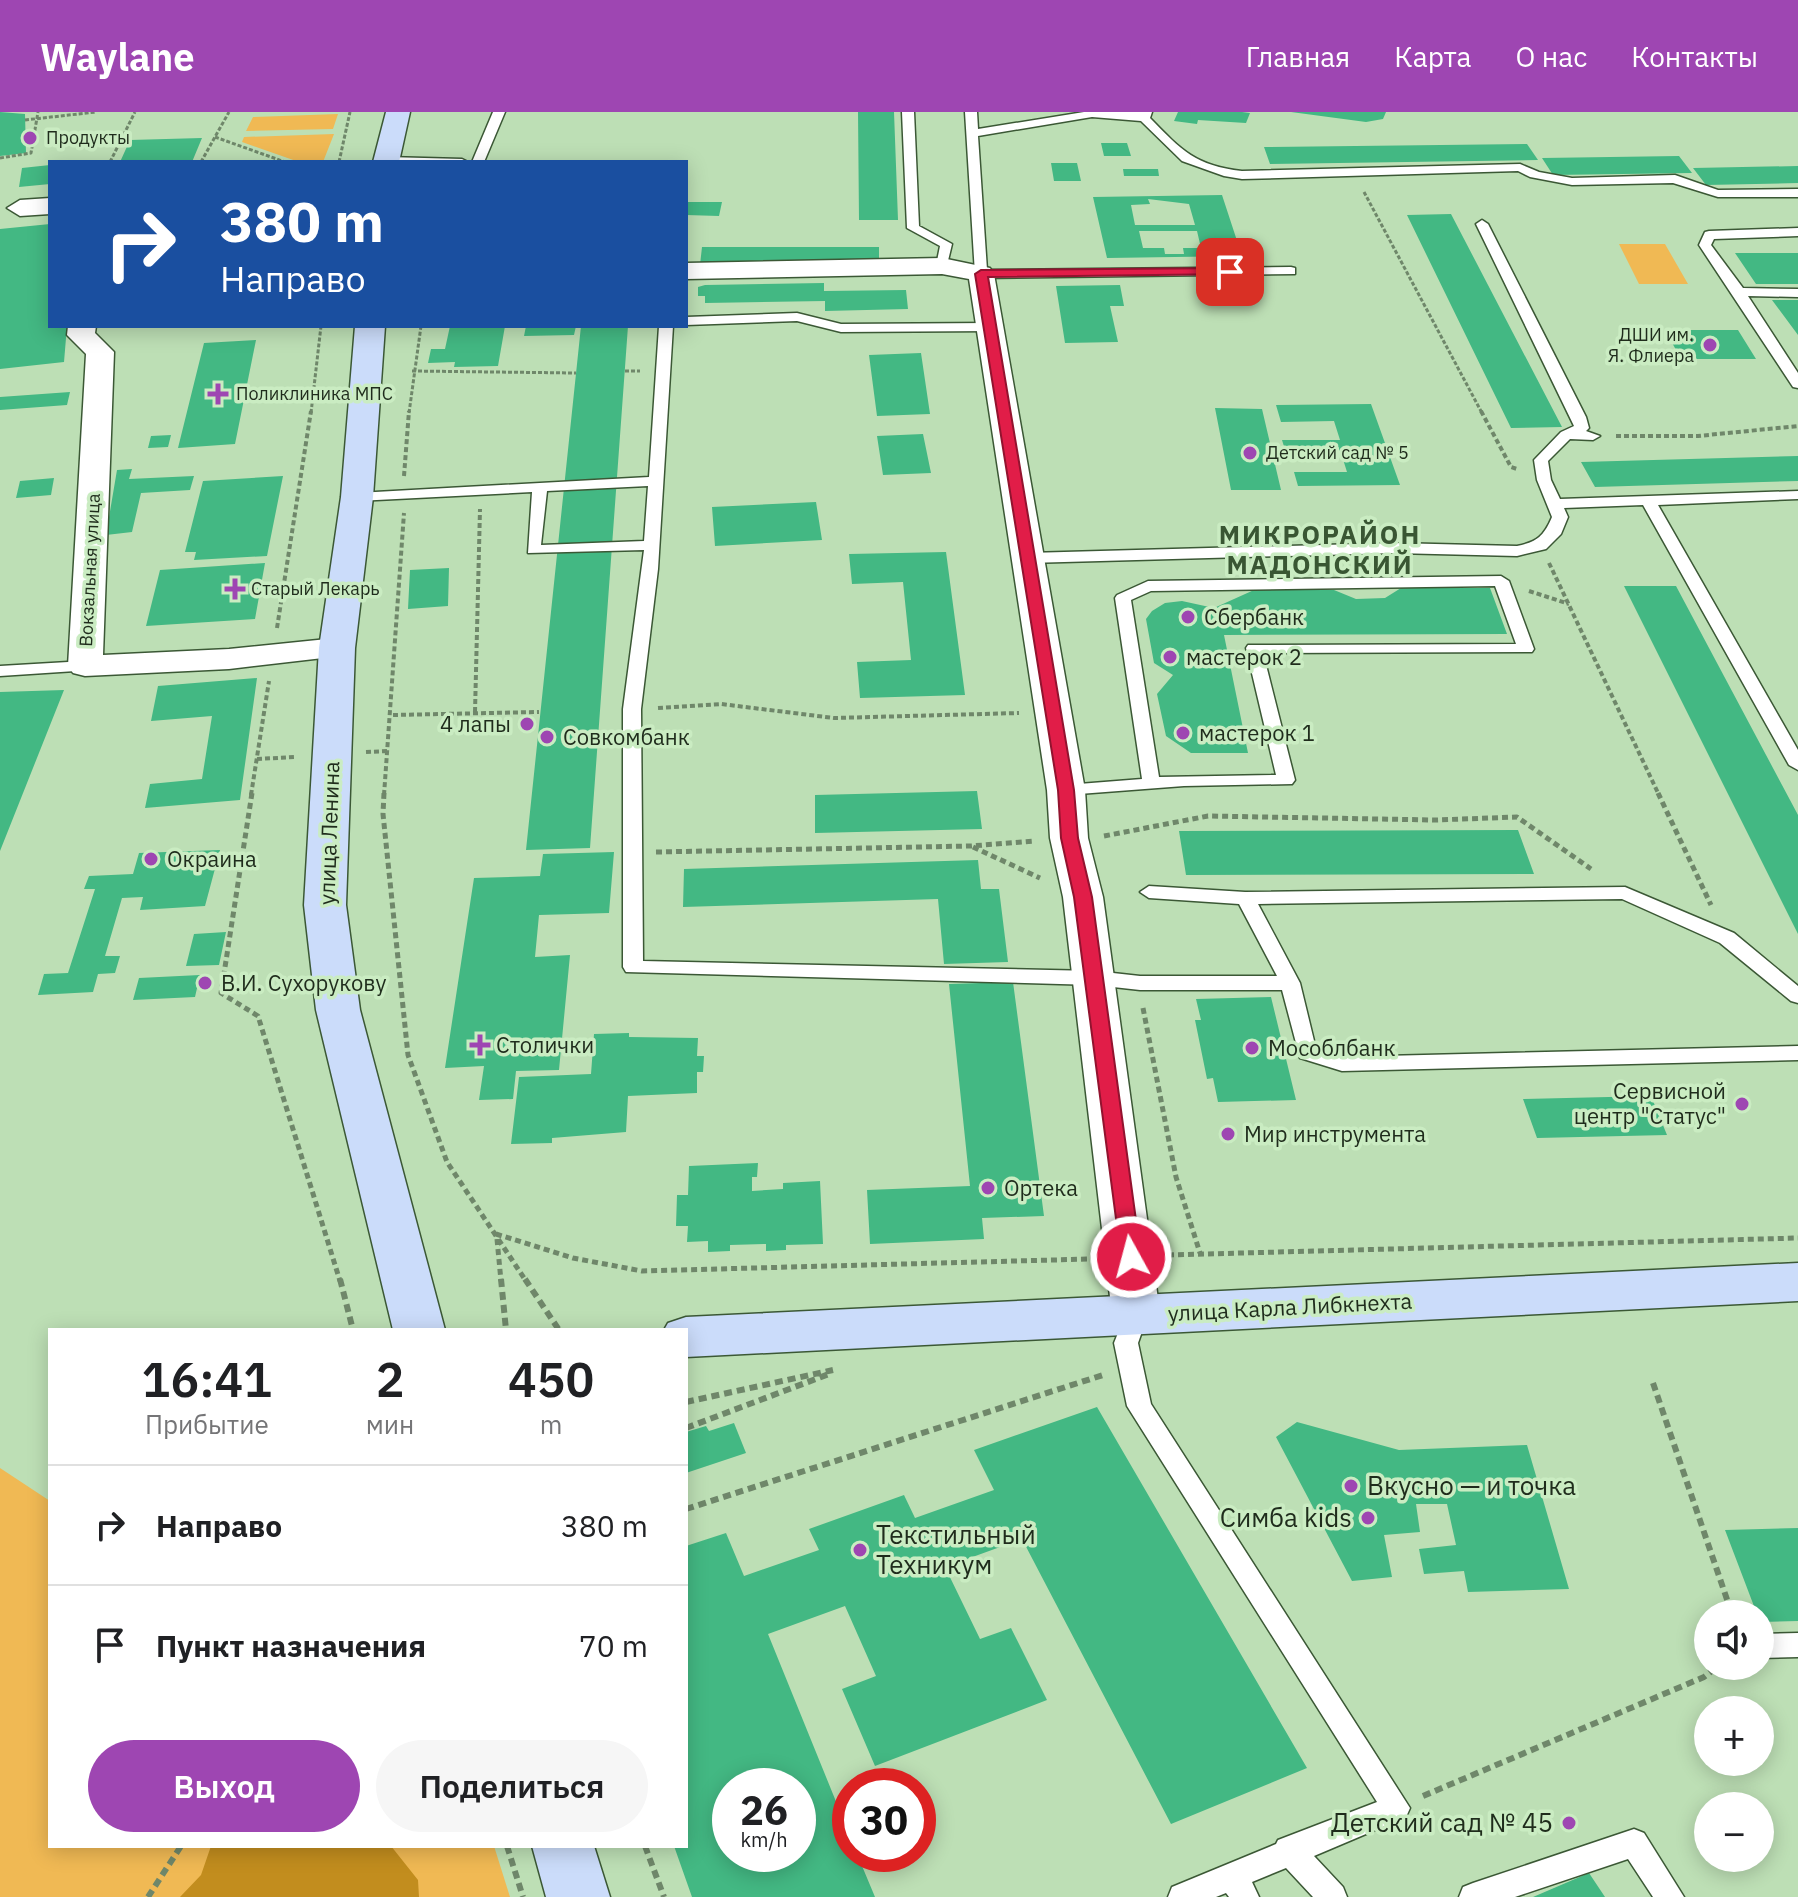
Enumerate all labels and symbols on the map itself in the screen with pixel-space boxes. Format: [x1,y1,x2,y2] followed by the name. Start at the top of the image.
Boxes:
[46,126,130,149] place label: Продукты
[21,129,39,147] marker: Продукты
[1196,238,1264,306] pin
[1608,323,1694,367] place label: ДШИ им. Я. Флиера
[1701,336,1719,354] marker: ДШИ им. Я. Флиера
[236,382,393,405] place label: Поликлиника МПС
[207,383,229,405] marker: Поликлиника МПС
[1266,441,1409,464] place label: Детский сад № 5
[1241,444,1259,462] marker: Детский сад № 5
[74,492,105,647] street label: Вокзальная улица
[1219,517,1421,581] district label: МИКРОРАЙОН МАДОНСКИЙ
[251,577,380,600] place label: Старый Лекарь
[226,580,244,598] marker: Старый Лекарь
[1204,602,1304,631] place label: Сбербанк
[1179,608,1197,626] marker: Сбербанк
[1186,642,1302,671] place label: мастерок 2
[1161,648,1179,666] marker: мастерок 2
[440,709,511,738] place label: 4 лапы
[518,715,536,733] marker: 4 лапы
[1199,718,1315,747] place label: мастерок 1
[563,722,690,751] place label: Совкомбанк
[1174,724,1192,742] marker: мастерок 1
[538,728,556,746] marker: Совкомбанк
[311,760,346,905] street label: улица Ленина
[167,844,257,873] place label: Окраина
[142,850,160,868] marker: Окраина
[221,968,386,997] place label: В.И. Сухорукову
[196,974,214,992] marker: В.И. Сухорукову
[496,1030,594,1059] place label: Столички
[1268,1033,1396,1062] place label: Мособлбанк
[471,1036,489,1054] marker: Столички
[1243,1039,1261,1057] marker: Мособлбанк
[1574,1076,1726,1130] place label: Сервисной центр "Статус"
[1733,1095,1751,1113] marker: Сервисной центр "Статус"
[1244,1119,1426,1148] place label: Мир инструмента
[1219,1125,1237,1143] marker: Мир инструмента
[1004,1173,1078,1202] place label: Ортека
[979,1179,997,1197] marker: Ортека
[1089,1215,1173,1299] position arrow
[1167,1286,1413,1327] street label: улица Карла Либкнехта
[1367,1468,1576,1502] place label: Вкусно — и точка
[1342,1477,1360,1495] marker: Вкусно — и точка
[1220,1500,1352,1534] place label: Симба kids
[1359,1509,1377,1527] marker: Симба kids
[876,1517,1036,1581] place label: Текстильный Техникум
[851,1541,869,1559] marker: Текстильный Техникум
[832,1768,936,1872] speed limit sign: 30
[1331,1805,1553,1839] place label: Детский сад № 45
[1560,1814,1578,1832] marker: Детский сад № 45

